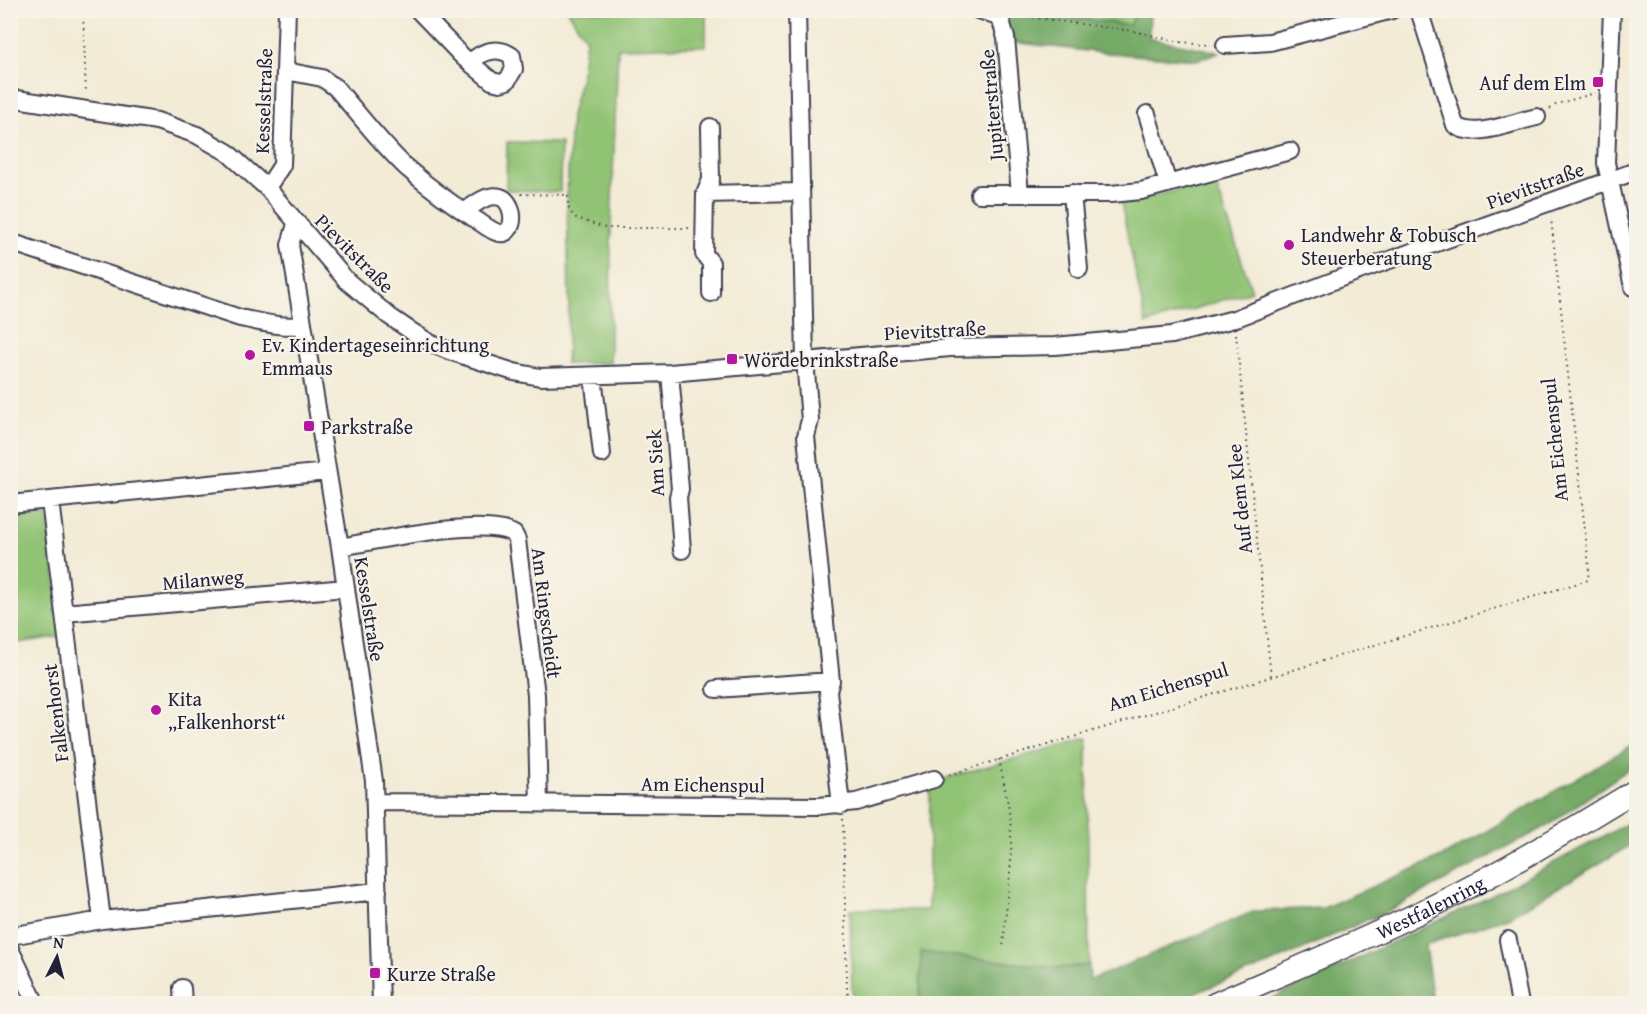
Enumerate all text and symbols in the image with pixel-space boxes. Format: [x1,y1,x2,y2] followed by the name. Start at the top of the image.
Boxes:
[247,48,279,154] street label: Kesselstraße
[972,48,1011,165] street label: Jupiterstraße
[1479,68,1587,97] place label: Auf dem Elm
[1591,75,1605,89] marker: Auf dem Elm
[1482,154,1588,216] street label: Pievitstraße
[309,207,401,299] street label: Pievitstraße
[1301,220,1477,272] place label: Landwehr & Tobusch Steuerberatung
[1282,238,1296,252] marker: Landwehr & Tobusch Steuerberatung
[883,313,987,347] street label: Pievitstraße
[262,330,489,382] place label: Ev. Kindertageseinrichtung Emmaus
[744,345,899,374] place label: Wördebrinkstraße
[243,348,257,362] marker: Ev. Kindertageseinrichtung Emmaus
[725,352,739,366] marker: Wördebrinkstraße
[1533,376,1575,503] street label: Am Eichenspul
[321,412,413,441] place label: Parkstraße
[302,419,316,433] marker: Parkstraße
[639,428,671,498] street label: Am Siek
[1219,442,1259,556] street label: Auf dem Klee
[525,546,569,680] street label: Am Ringscheidt
[347,555,393,663] street label: Kesselstraße
[161,561,245,597] street label: Milanweg
[1104,654,1232,718] street label: Am Eichenspul
[35,662,75,764] street label: Falkenhorst
[168,684,286,736] place label: Kita „Falkenhorst“
[149,703,163,717] marker: Kita „Falkenhorst“
[641,768,766,800] street label: Am Eichenspul
[1371,867,1490,946] street label: Westfalenring
[27,927,87,987] north arrow
[52,930,65,955] text: N
[387,959,496,988] place label: Kurze Straße
[368,966,382,980] marker: Kurze Straße

